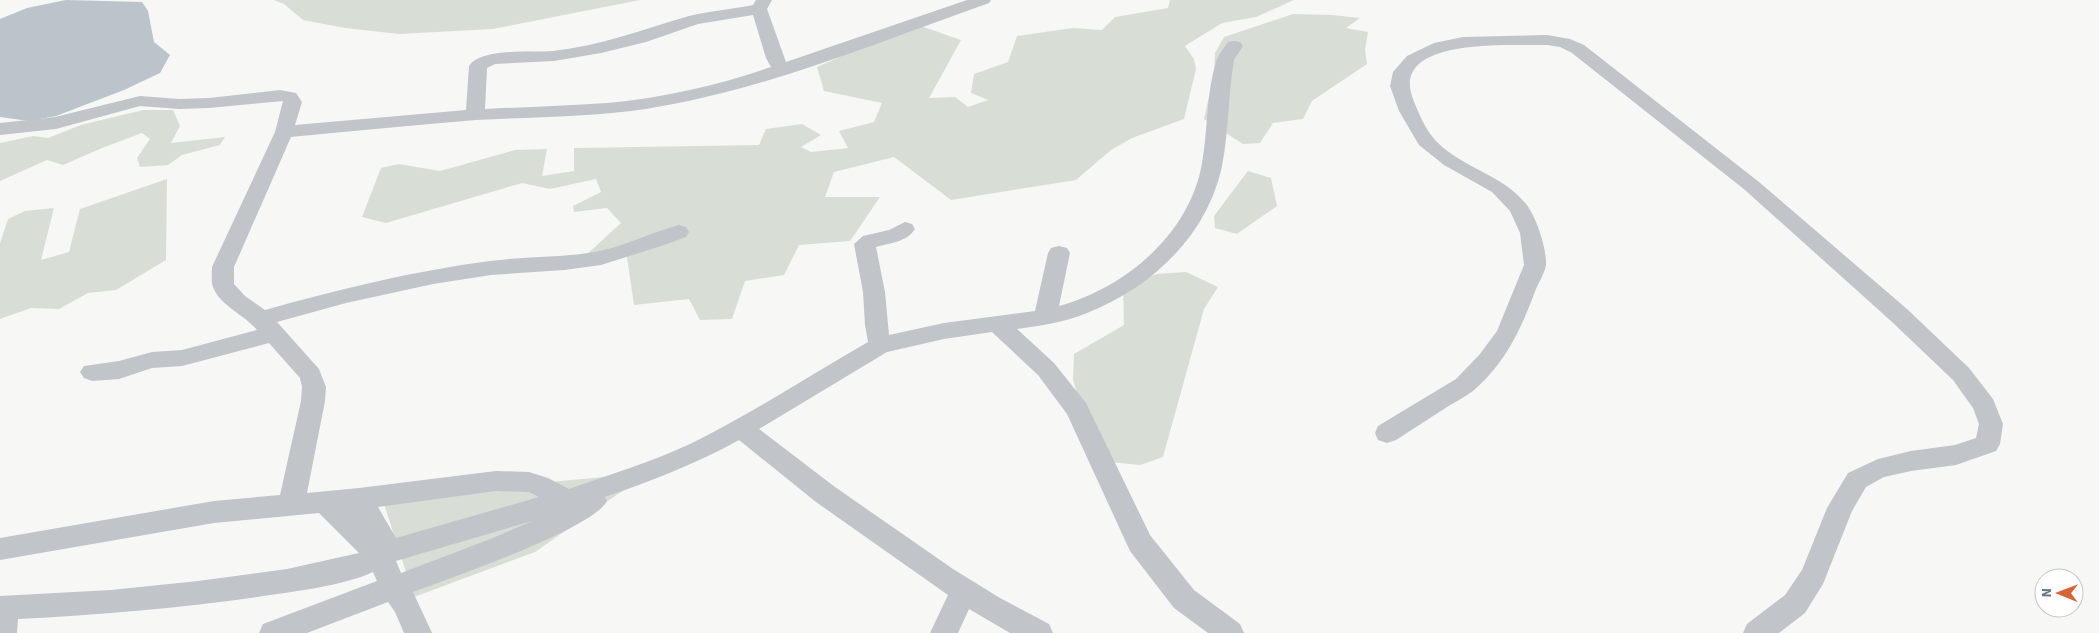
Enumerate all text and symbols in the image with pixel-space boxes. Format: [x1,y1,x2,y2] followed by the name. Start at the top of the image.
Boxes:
[2034,568,2084,618] north arrow
[2037,588,2057,598] text: N

